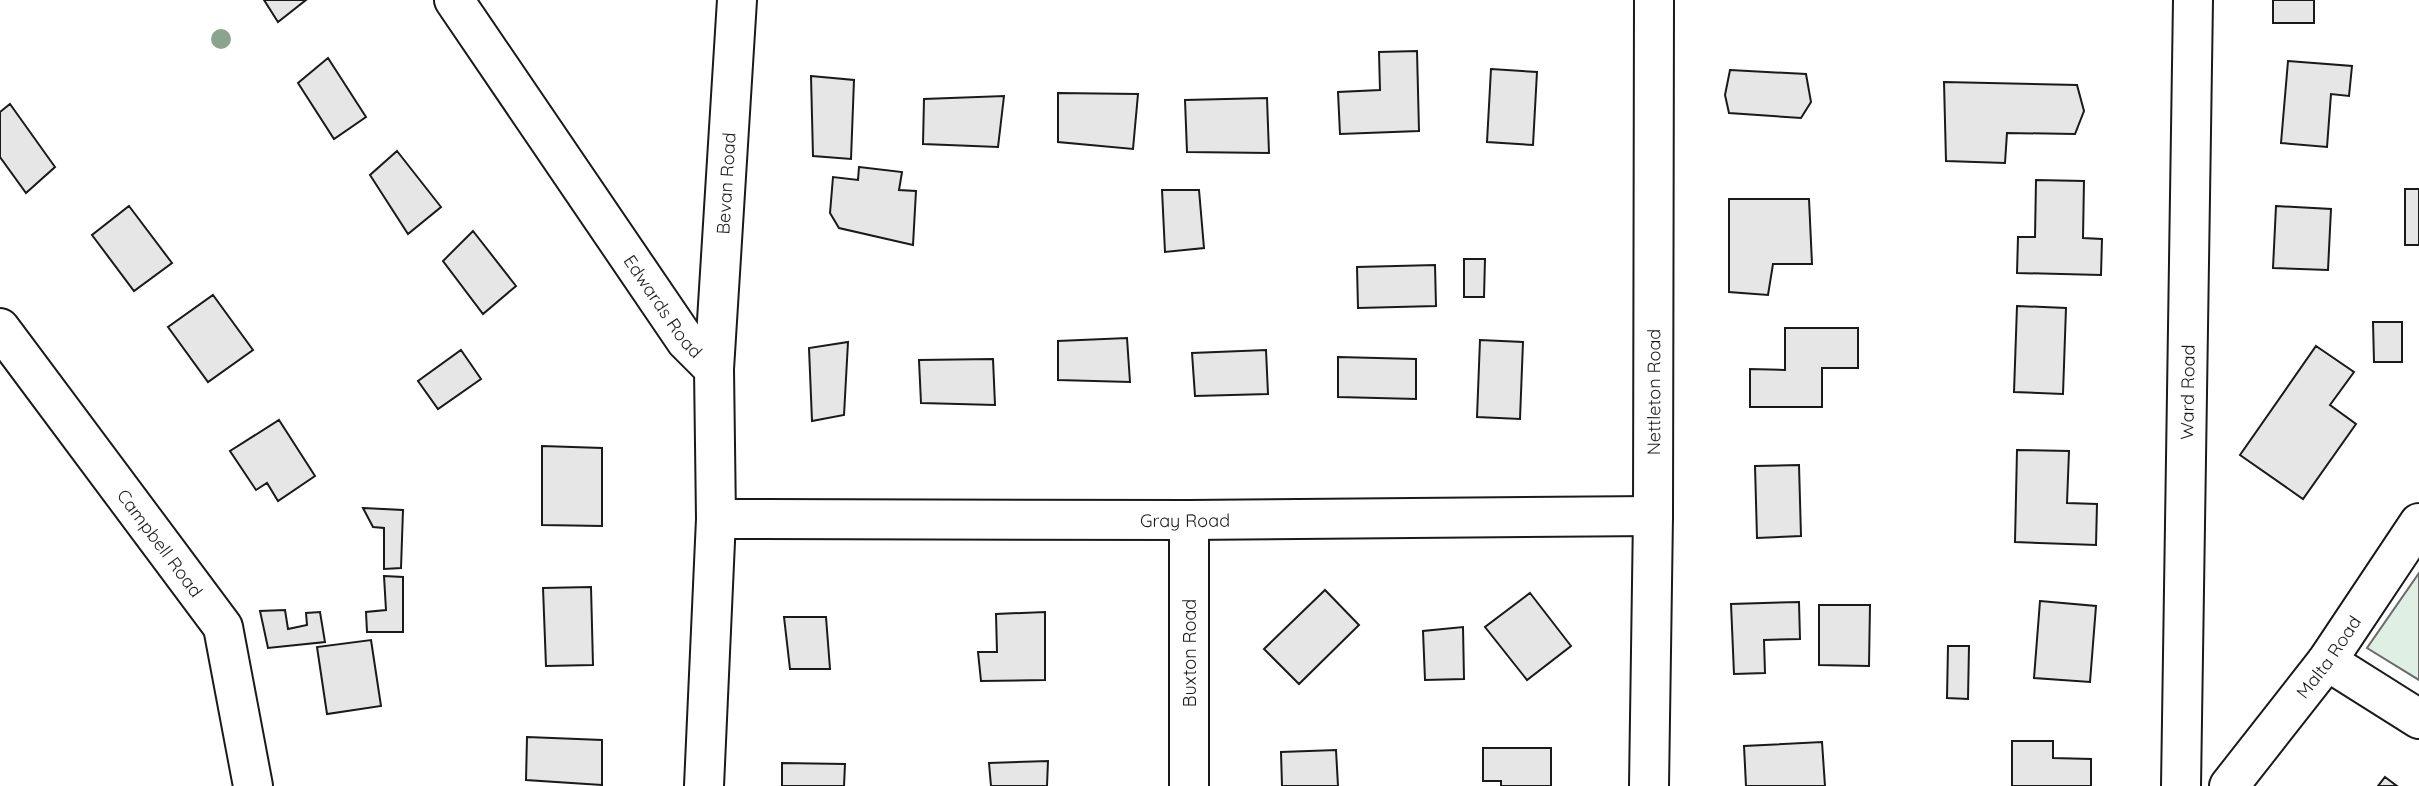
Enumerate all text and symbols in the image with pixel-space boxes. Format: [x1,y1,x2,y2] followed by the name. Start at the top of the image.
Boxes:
[711,132,740,235] street label: Bevan Road
[619,250,708,363] street label: Edwards Road
[1642,329,1665,455] street label: Nettleton Road
[2175,344,2199,440] street label: Ward Road
[112,484,208,601] street label: Campbell Road
[1140,508,1230,532] street label: Gray Road
[1178,599,1201,707] street label: Buxton Road
[2291,611,2366,703] street label: Malta Road

